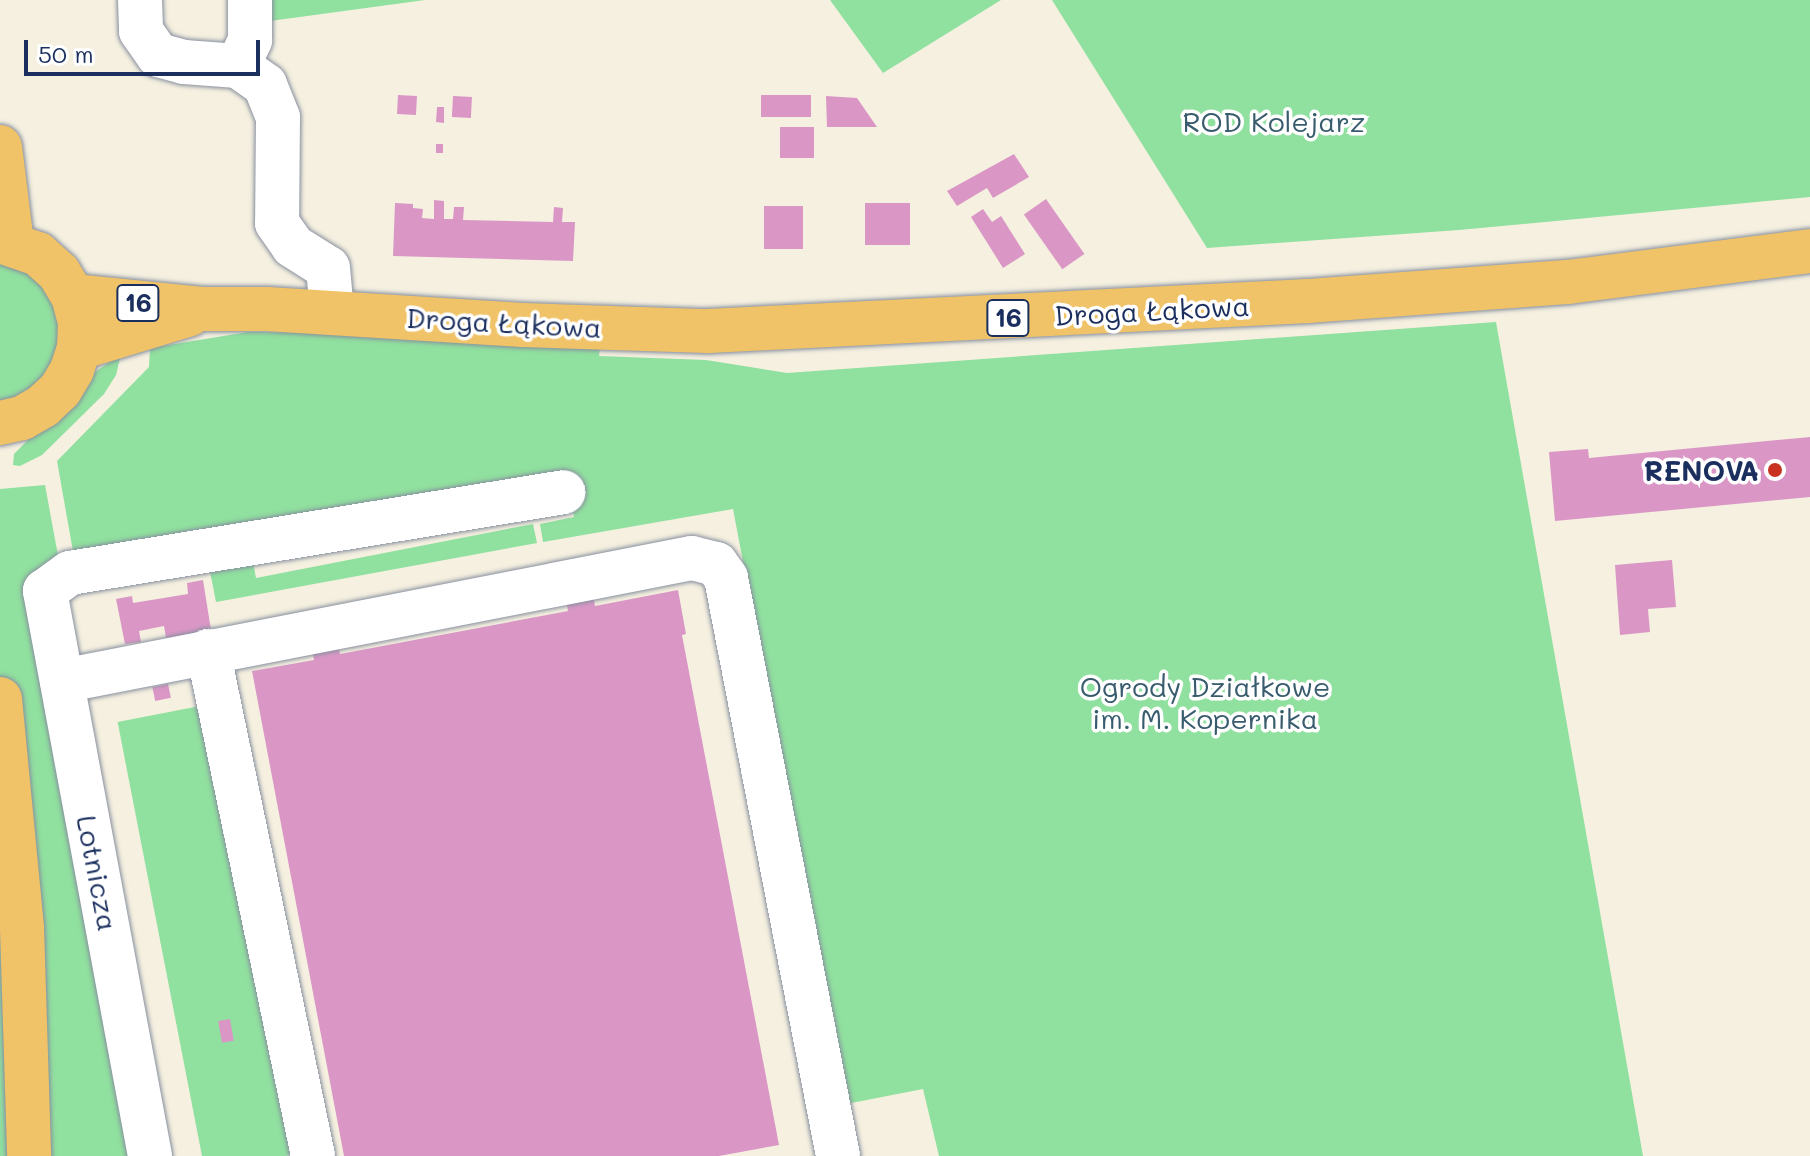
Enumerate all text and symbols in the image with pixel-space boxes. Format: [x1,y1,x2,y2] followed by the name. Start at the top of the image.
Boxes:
[28,24,264,74] scale bar
[38,38,94,69] text: 50 m
[1183,104,1365,138] park label: ROD Kolejarz
[116,281,160,325] road number: 16
[1054,288,1250,332] street label: Droga Łąkowa
[986,296,1030,340] road number: 16
[406,300,602,344] street label: Droga Łąkowa
[1644,453,1759,487] place label: RENOVA
[1766,461,1784,479] marker: RENOVA
[1080,669,1330,735] park label: Ogrody Działkowe im. M. Kopernika
[70,812,126,934] street label: Lotnicza

